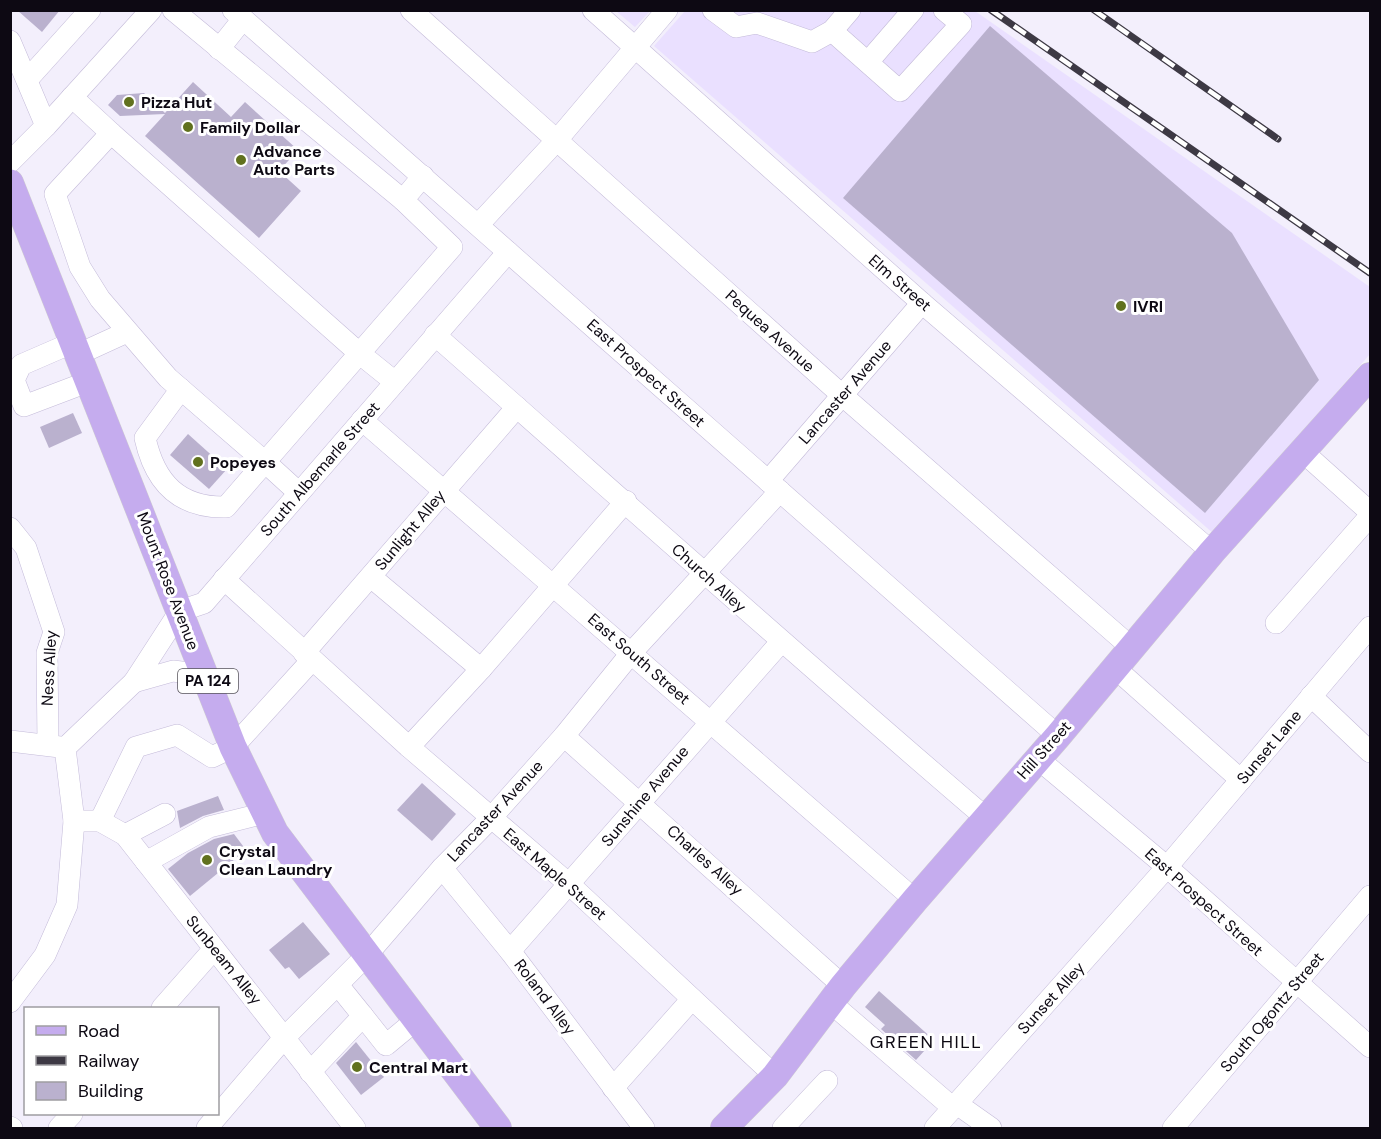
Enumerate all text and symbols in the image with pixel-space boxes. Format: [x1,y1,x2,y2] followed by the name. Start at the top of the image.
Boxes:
[141,92,212,113] place label: Pizza Hut
[122,95,136,109] marker: Pizza Hut
[200,117,301,138] place label: Family Dollar
[181,120,195,134] marker: Family Dollar
[253,141,335,180] place label: Advance Auto Parts
[234,153,248,167] marker: Advance Auto Parts
[864,250,936,316] street label: Elm Street
[721,285,819,377] street label: Pequea Avenue
[1133,296,1163,317] place label: IVRI
[1114,299,1128,313] marker: IVRI
[582,314,710,432] street label: East Prospect Street
[794,335,896,449] street label: Lancaster Avenue
[256,397,384,541] street label: South Albemarle Street
[210,452,276,473] place label: Popeyes
[191,455,205,469] marker: Popeyes
[370,485,450,575] street label: Sunlight Alley
[132,509,204,653] street label: Mount Rose Avenue
[667,539,751,617] street label: Church Alley
[583,609,695,709] street label: East South Street
[37,629,61,706] street label: Ness Alley
[178,669,238,693] road number: PA 124
[1232,706,1306,788] street label: Sunset Lane
[1012,716,1076,784] street label: Hill Street
[597,741,693,851] street label: Sunshine Avenue
[442,756,548,866] street label: Lancaster Avenue
[662,820,748,900] street label: Charles Alley
[499,823,611,925] street label: East Maple Street
[219,841,333,880] place label: Crystal Clean Laundry
[1140,843,1268,961] street label: East Prospect Street
[200,853,214,867] marker: Crystal Clean Laundry
[181,911,267,1009] street label: Sunbeam Alley
[1216,948,1328,1076] street label: South Ogontz Street
[510,955,580,1039] street label: Roland Alley
[1013,957,1089,1039] street label: Sunset Alley
[24,1007,219,1115] legend
[78,1019,120,1043] text: Road
[870,1030,982,1054] district label: GREEN HILL
[78,1049,140,1073] text: Railway
[369,1057,468,1078] place label: Central Mart
[350,1060,364,1074] marker: Central Mart
[78,1079,143,1103] text: Building

